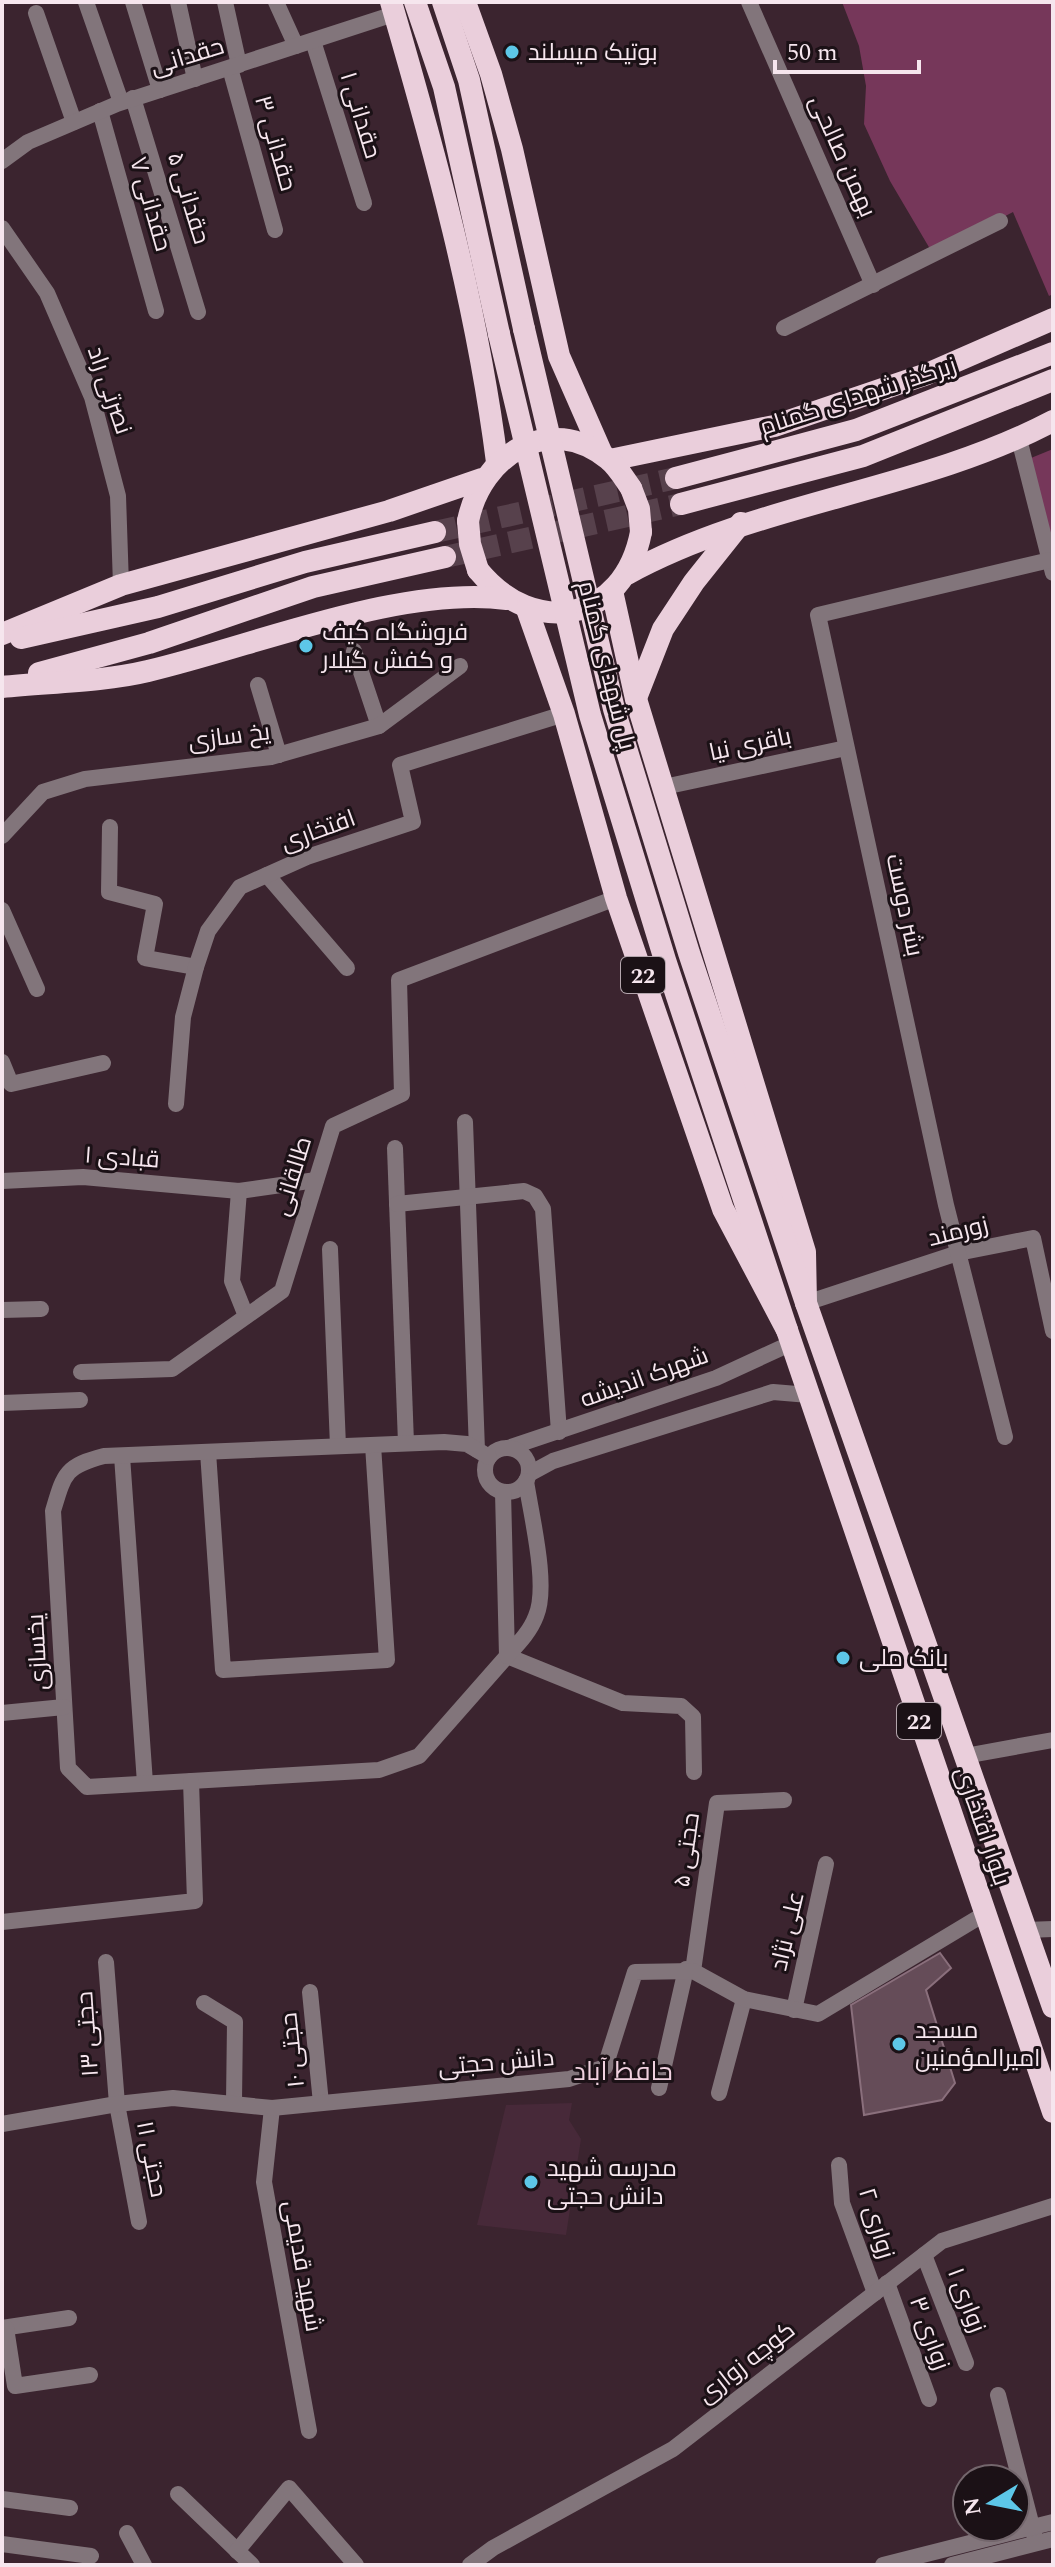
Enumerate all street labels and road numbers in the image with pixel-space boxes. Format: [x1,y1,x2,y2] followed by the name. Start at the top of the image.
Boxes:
[146,29,229,85] street label: حقدانی
[330,67,390,163] street label: حقدانی ۱
[799,90,885,223] street label: بهمن صالحی
[244,91,306,195] street label: حقدانی ۳
[157,148,219,249] street label: حقدانی ۵
[119,153,181,256] street label: حقدانی ۷
[77,341,141,439] street label: نصرتی راد
[755,348,962,446] street label: زیرگذر شهدای گمنام
[568,577,645,754] street label: پل شهدای گمنام
[186,714,273,760] street label: یخ سازی
[706,719,795,771] street label: باقری نیا
[276,801,361,861] street label: افتخاری
[876,851,932,960] street label: بشر دوست
[621,957,665,993] road number: 22
[264,1132,322,1221] street label: طالقانی
[83,1137,161,1179] street label: قبادی ۱
[924,1207,992,1257] street label: زورمند
[575,1338,714,1418] street label: شهرک اندیشه
[18,1612,58,1691] street label: یخسازی
[897,1703,941,1739] road number: 22
[945,1762,1019,1891] street label: بلوار افتخاری
[664,1810,710,1890] street label: حجتی ۵
[761,1888,815,1974] street label: علی نژاد
[67,1990,109,2078] street label: حجتی ۱۳
[271,2010,315,2089] street label: حجتی ۱۰
[437,2040,556,2086] street label: دانش حجتی
[126,2118,176,2200] street label: حجتی ۱۱
[848,2183,904,2263] street label: زواری ۲
[273,2198,331,2335] street label: شهید قدیمی
[937,2263,995,2338] street label: زواری ۱
[899,2292,959,2375] street label: زواری ۳
[690,2313,803,2413] street label: کوچه زواری

